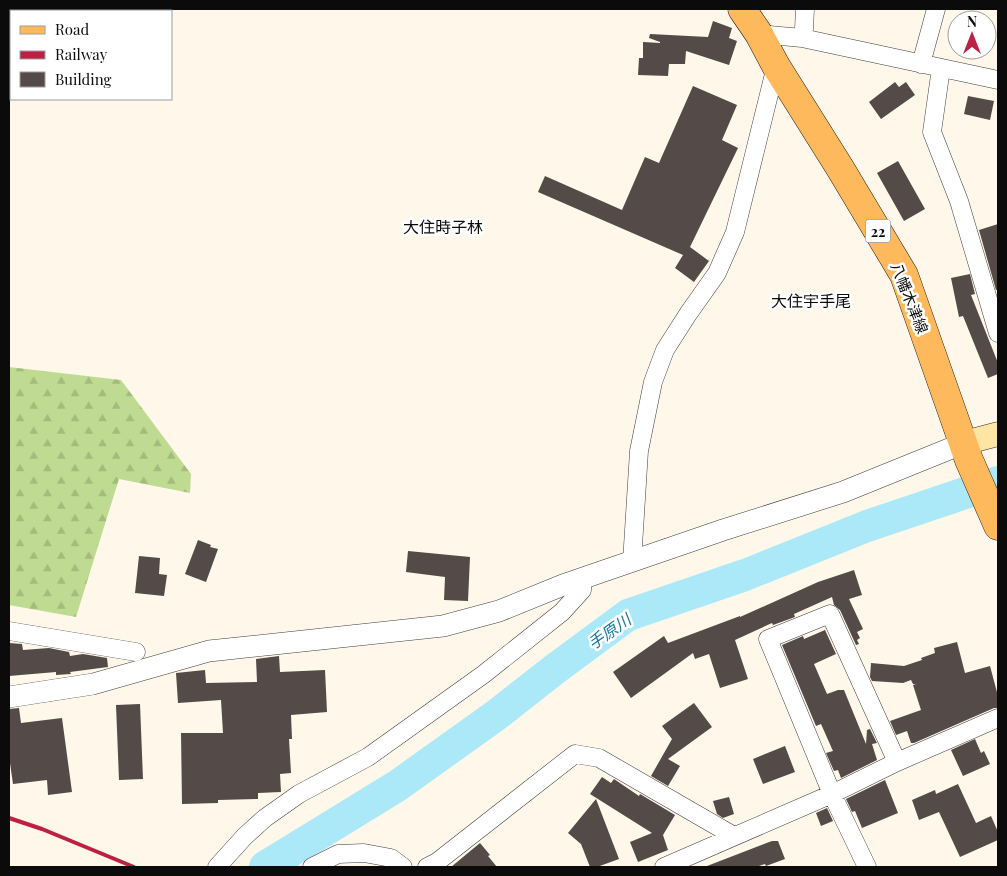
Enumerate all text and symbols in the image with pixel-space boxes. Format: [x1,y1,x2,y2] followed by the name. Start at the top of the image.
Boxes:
[10,10,172,100] legend
[947,10,997,60] north arrow
[967,12,977,31] text: N
[55,19,89,39] text: Road
[55,44,108,64] text: Railway
[55,69,112,89] text: Building
[403,216,483,237] district label: 大住時子林
[866,220,890,242] road number: 22
[887,259,933,337] street label: 八幡木津線
[771,290,851,311] district label: 大住宇手尾
[583,607,636,653] water label: 手原川

